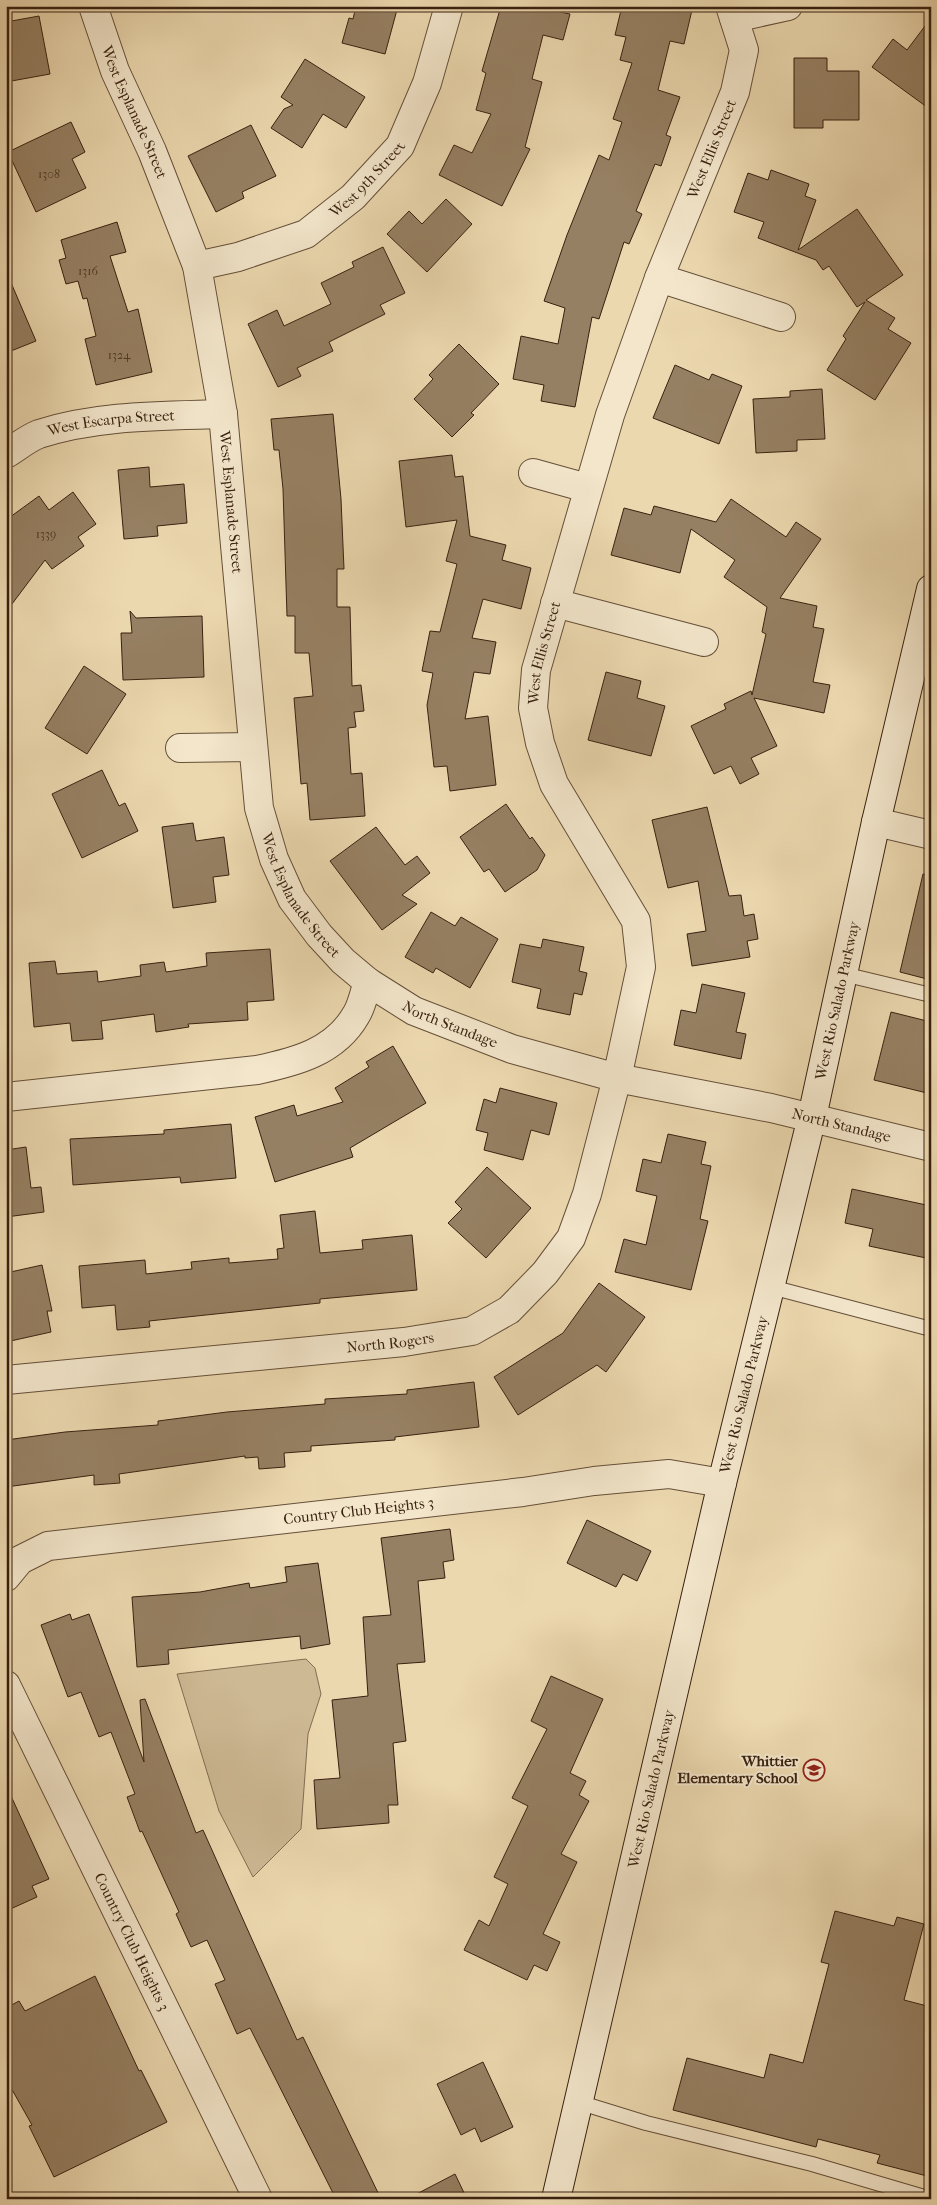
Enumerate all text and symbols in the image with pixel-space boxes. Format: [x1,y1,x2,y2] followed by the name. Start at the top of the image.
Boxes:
[98,42,171,182] street label: West Esplanade Street
[683,96,740,202] street label: West Ellis Street
[325,139,410,222] street label: West 9th Street
[38,167,60,181] house number: 1308
[78,264,98,278] house number: 1316
[108,348,131,362] house number: 1324
[44,406,176,440] street label: West Escarpa Street
[215,429,247,575] street label: West Esplanade Street
[36,527,56,541] house number: 1339
[524,599,565,706] street label: West Ellis Street
[257,830,345,962] street label: West Esplanade Street
[811,919,863,1083] street label: West Rio Salado Parkway
[399,997,501,1052] street label: North Standage
[790,1104,893,1146] street label: North Standage
[715,1313,772,1476] street label: West Rio Salado Parkway
[346,1328,436,1356] street label: North Rogers
[282,1493,435,1528] street label: Country Club Heights 3
[624,1707,678,1871] street label: West Rio Salado Parkway
[677,1752,799,1787] place label: Whittier Elementary School
[802,1758,826,1782] school or university icon: Whittier Elementary School
[90,1870,173,2014] street label: Country Club Heights 3

